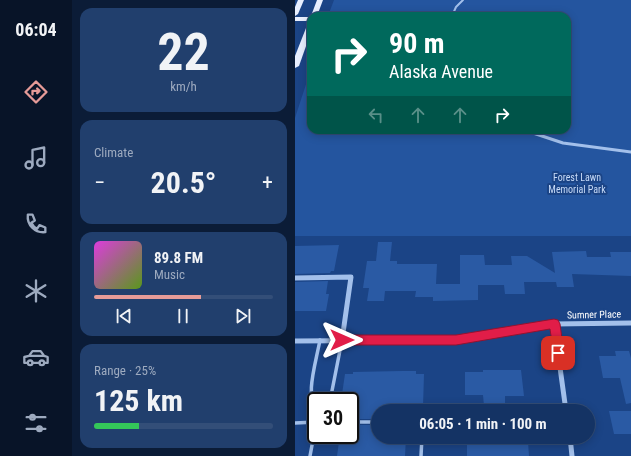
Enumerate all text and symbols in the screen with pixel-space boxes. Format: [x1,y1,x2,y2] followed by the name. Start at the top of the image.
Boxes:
[15,19,57,40] text: 06:04
[157,22,210,83] text: 22
[389,27,445,60] text: 90 m
[323,28,375,80] icon: right
[389,61,493,82] text: Alaska Avenue
[22,78,50,106] icon: directions
[170,79,197,94] text: km/h
[365,104,387,126] icon: left
[407,104,429,126] icon: ahead
[449,104,471,126] icon: ahead
[491,104,513,126] icon: right
[22,144,50,172] icon: music
[94,145,133,160] text: Climate
[151,165,216,200] text: 20.5°
[94,170,105,195] text: −
[262,170,273,195] text: +
[548,172,606,195] park label: Forest Lawn Memorial Park
[22,210,50,238] icon: phone
[154,249,203,267] text: 89.8 FM
[154,267,185,282] text: Music
[22,277,50,305] icon: climate
[113,305,135,327] icon: previous
[172,305,194,327] icon: pause
[232,305,254,327] icon: next
[567,309,622,320] street label: Sumner Place
[321,319,363,361] position arrow
[541,336,575,370] pin
[547,342,569,364] icon: arrive
[22,343,50,371] icon: car
[94,363,156,378] text: Range · 25%
[94,383,183,418] text: 125 km
[307,392,359,444] speed limit sign: 30
[22,409,50,437] icon: filters
[419,415,547,433] text: 06:05 · 1 min · 100 m

